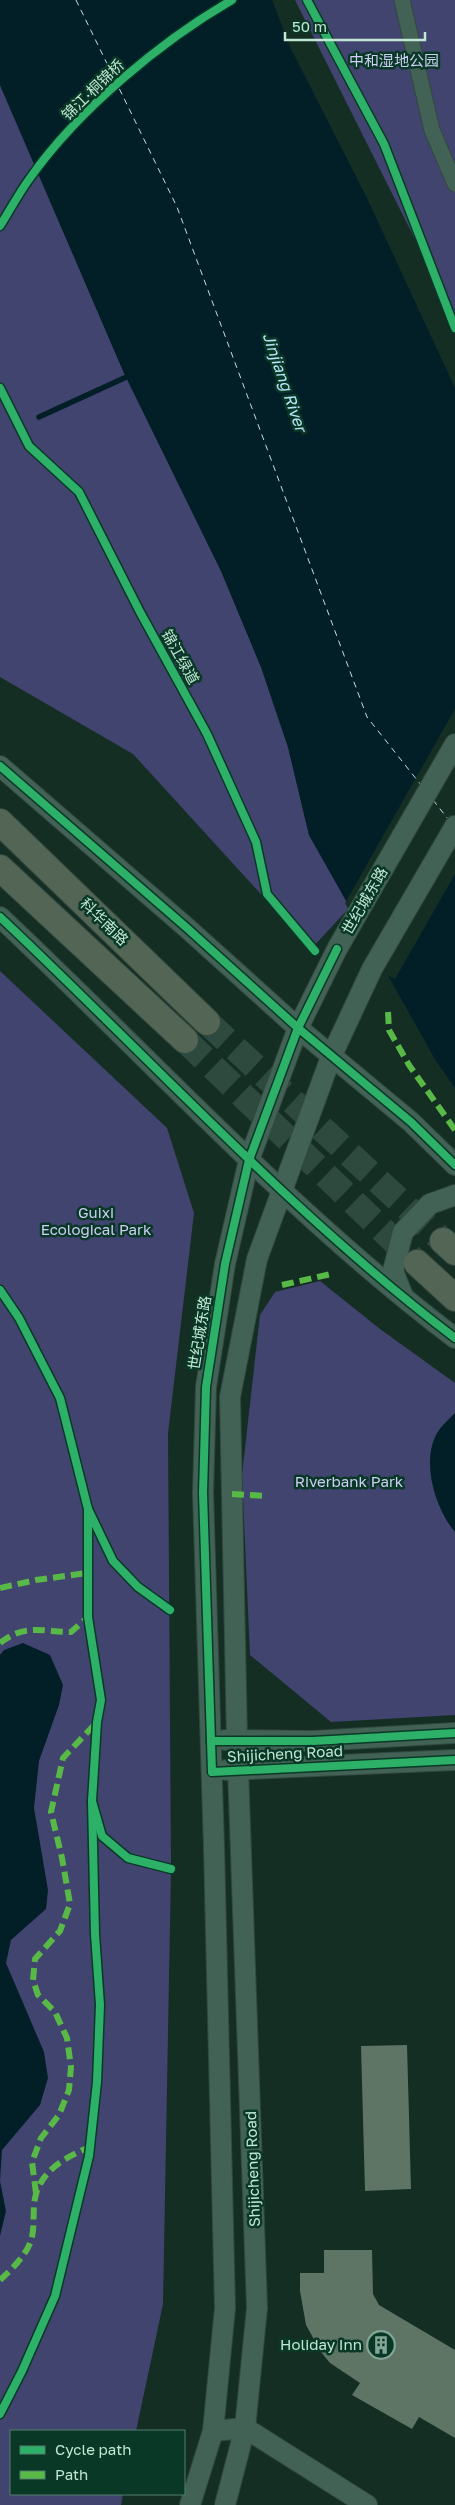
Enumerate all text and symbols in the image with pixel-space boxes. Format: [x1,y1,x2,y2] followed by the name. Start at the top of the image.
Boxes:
[285,10,425,42] scale bar
[292,17,327,35] text: 50 m
[349,51,439,69] park label: 中和湿地公园
[57,55,127,123] street label: 锦江·桐锦桥
[259,330,312,437] water label: Jinjiang River
[158,626,203,687] street label: 锦江绿道
[338,864,391,937] street label: 世纪城东路
[77,894,133,949] street label: 科华南路
[41,1203,152,1238] park label: Guixi Ecological Park
[184,1294,214,1371] street label: 世纪城东路
[295,1472,404,1490] park label: Riverbank Park
[227,1741,343,1765] street label: Shijicheng Road
[241,2111,263,2227] street label: Shijicheng Road
[366,2330,396,2360] building icon: Holiday Inn
[280,2335,362,2353] place label: Holiday Inn
[10,2430,185,2495] legend
[55,2440,131,2458] text: Cycle path
[55,2465,88,2483] text: Path

